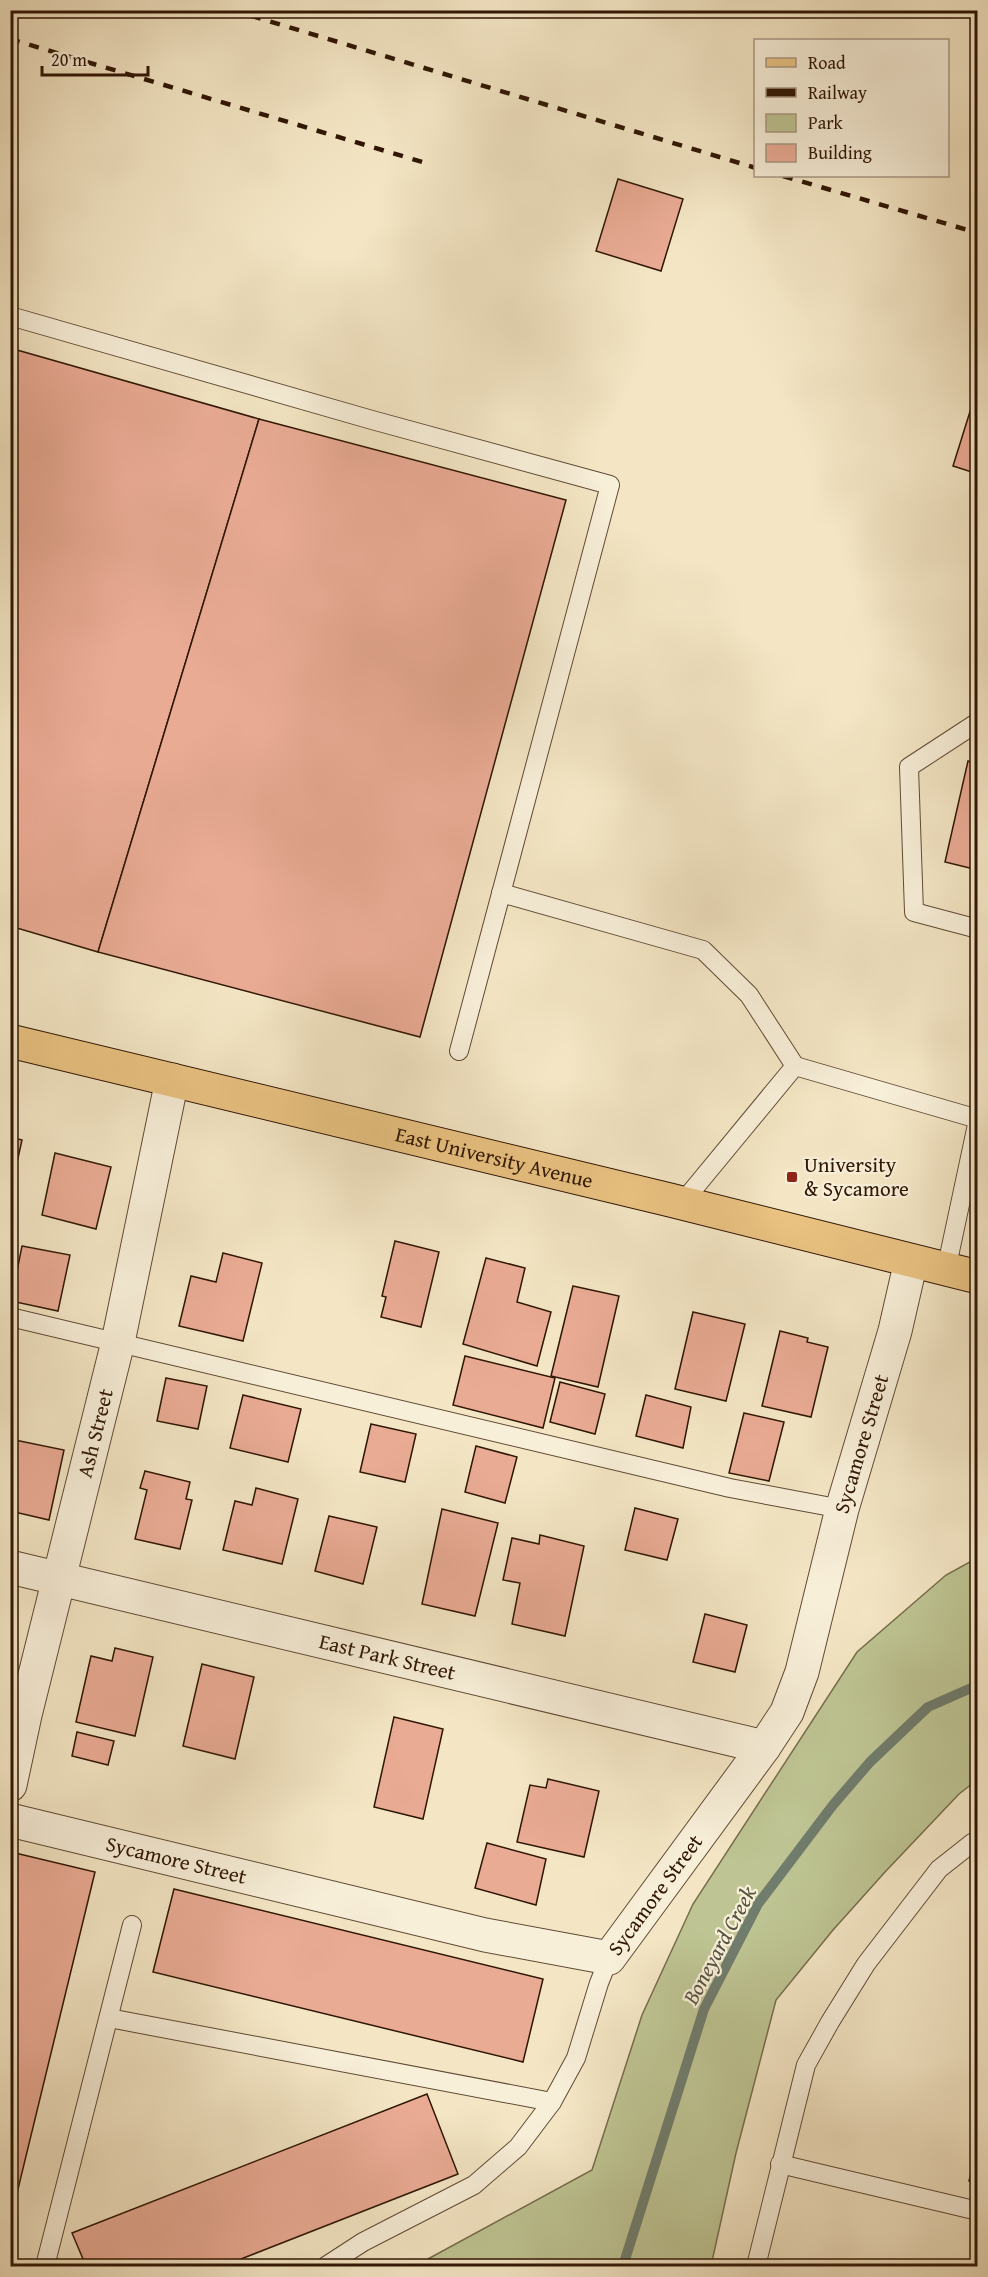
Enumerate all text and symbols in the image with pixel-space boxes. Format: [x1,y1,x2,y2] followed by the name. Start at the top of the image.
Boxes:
[42,39,148,77] scale bar
[754,39,949,177] legend
[51,46,87,73] text: 20 m
[808,49,846,76] text: Road
[808,79,867,106] text: Railway
[808,109,844,136] text: Park
[808,139,872,166] text: Building
[392,1118,596,1196] street label: East University Avenue
[804,1149,909,1204] place label: University & Sycamore
[785,1170,799,1184] marker: University & Sycamore
[826,1370,896,1517] street label: Sycamore Street
[69,1385,121,1481] street label: Ash Street
[316,1625,459,1688] street label: East Park Street
[600,1827,710,1962] street label: Sycamore Street
[103,1828,250,1892] street label: Sycamore Street
[674,1879,764,2011] water label: Boneyard Creek

